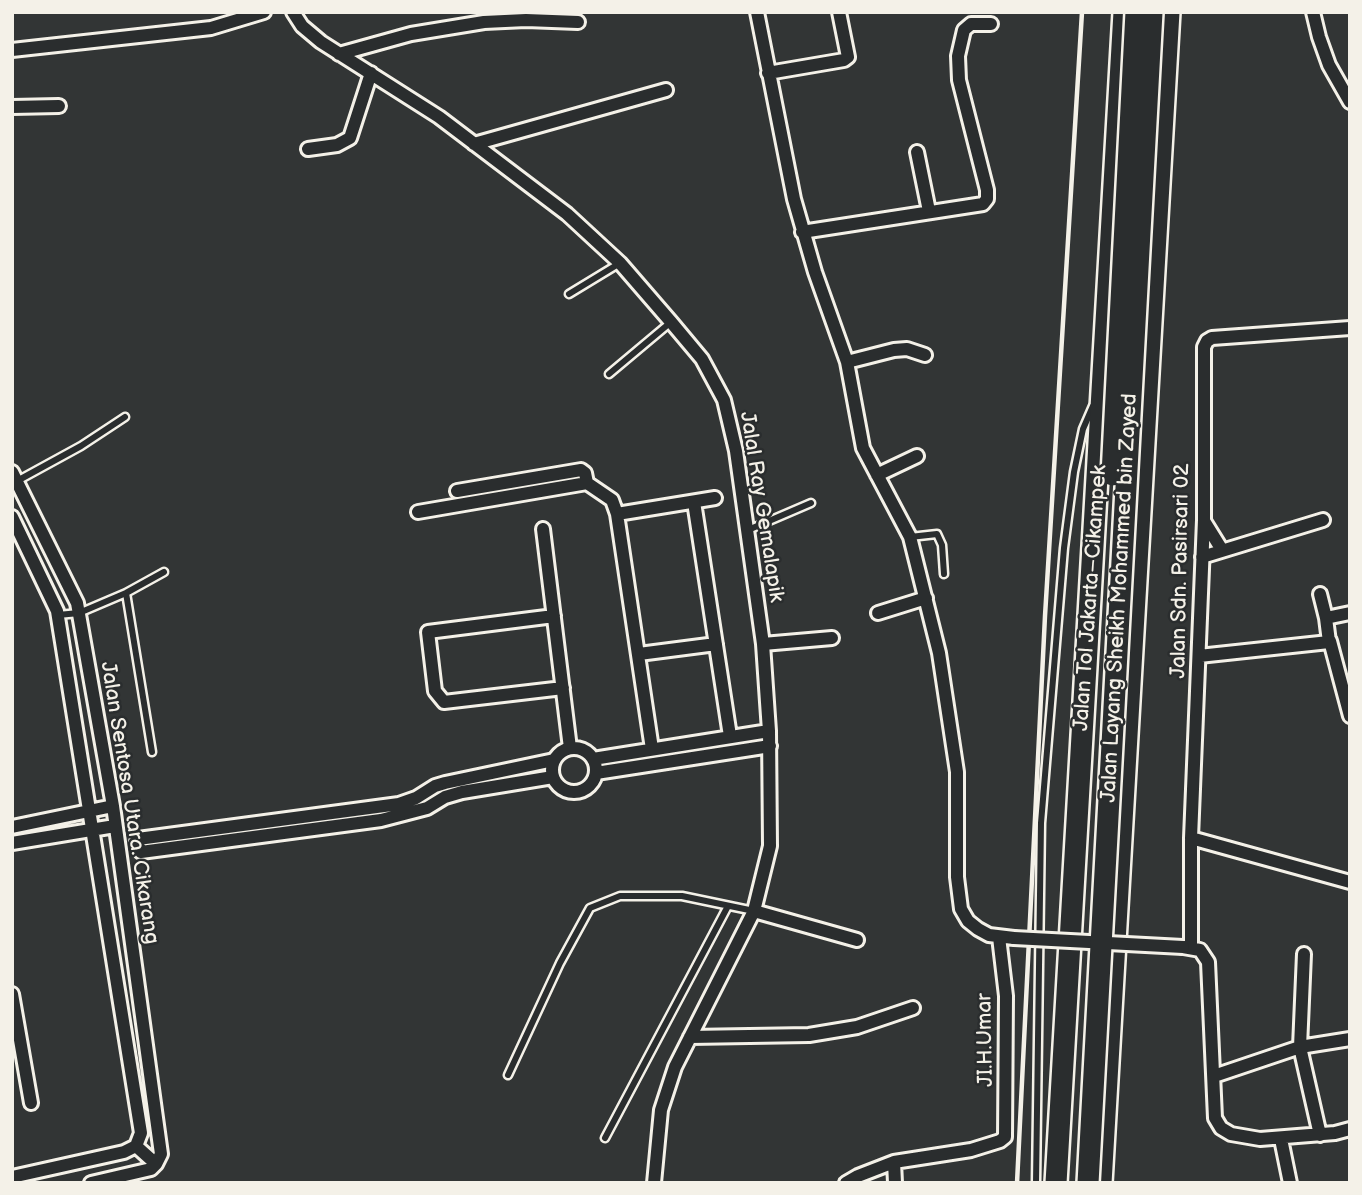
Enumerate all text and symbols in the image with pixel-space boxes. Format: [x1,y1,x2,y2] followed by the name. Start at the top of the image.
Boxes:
[1097,393,1143,803] street label: Jalan Layang Sheikh Mohammed bin Zayed
[734,410,788,604] street label: Jalal Ray Gemalapik
[1167,463,1195,679] street label: Jalan Sdn. Pasirsari 02
[1069,464,1113,732] street label: Jalan Tol Jakarta–Cikampek
[94,660,164,946] street label: Jalan Sentosa Utara. Cikarang
[973,993,999,1087] street label: JI.H.Umar

